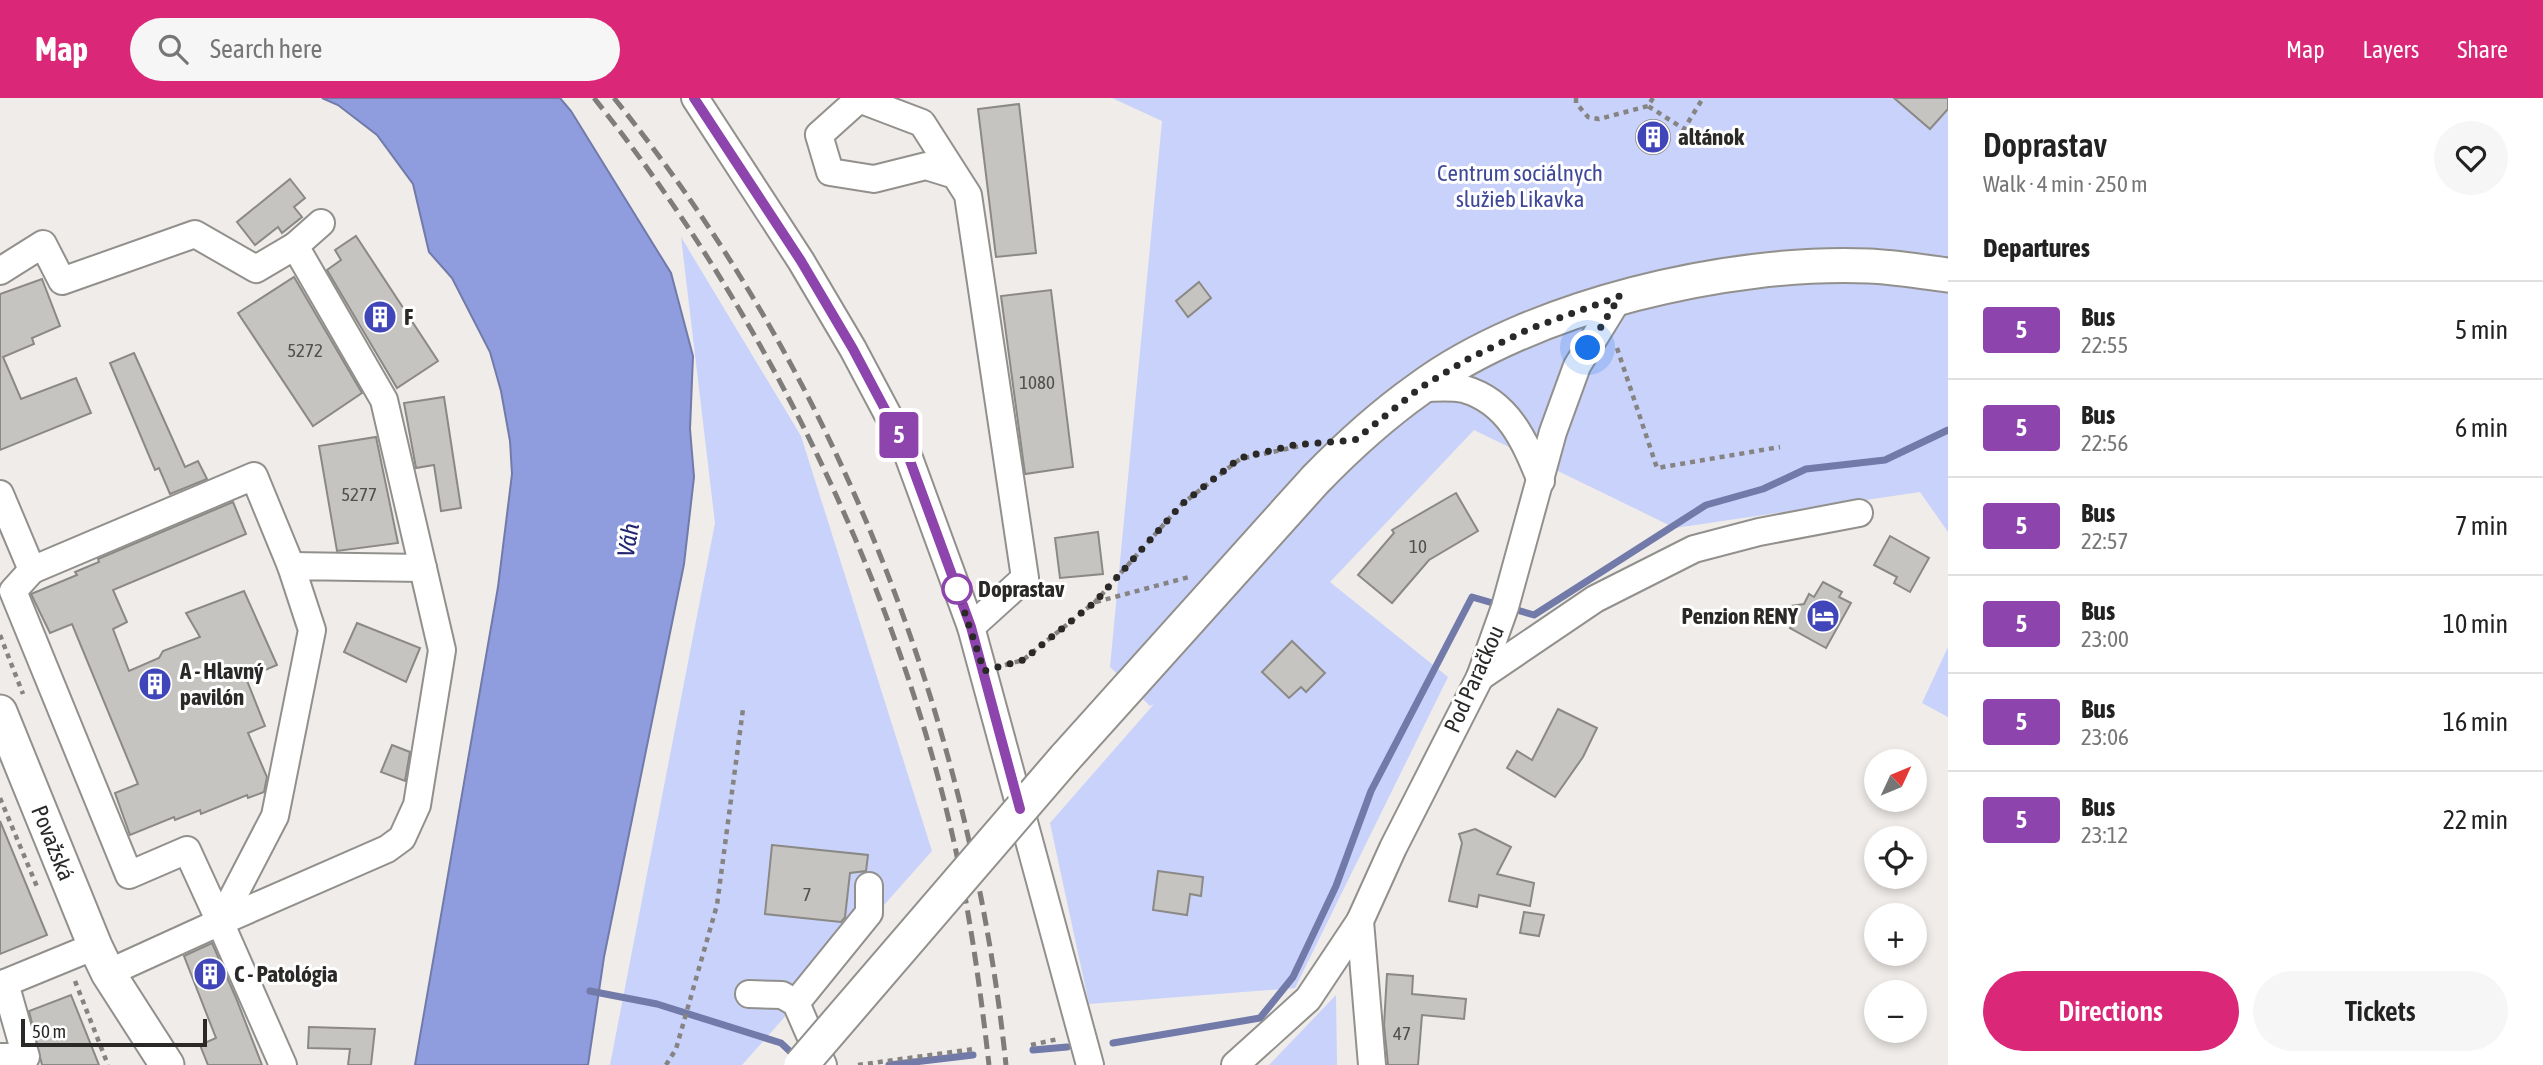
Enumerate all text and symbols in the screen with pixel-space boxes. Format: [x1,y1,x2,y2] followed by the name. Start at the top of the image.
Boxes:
[130,18,620,81] search box
[35,30,88,68] text: Map
[154,30,192,68] icon: search
[210,34,322,64] text: Search here
[2286,36,2325,63] text: Map
[2363,36,2419,63] text: Layers
[2457,36,2508,63] text: Share
[1634,118,1672,156] building icon: altánok
[2434,121,2508,195] button: heart
[1678,124,1745,150] place label: altánok
[1983,126,2107,164] text: Doprastav
[1437,160,1603,212] park label: Centrum sociálnych služieb Likavka
[1983,171,2147,197] text: Walk · 4 min · 250 m
[1983,233,2090,263] text: Departures
[361,298,399,336] building icon: F
[2081,302,2115,332] text: Bus
[404,304,413,330] place label: F
[2455,315,2508,345] text: 5 min
[2016,316,2027,343] text: 5
[1570,330,1605,365] your location
[2081,332,2128,358] text: 22:55
[287,339,323,361] house number: 5272
[1019,371,1055,393] house number: 1080
[2081,400,2115,430] text: Bus
[876,412,922,458] line badge: 5
[2455,413,2508,443] text: 6 min
[2016,414,2027,441] text: 5
[893,421,905,448] text: 5
[2081,430,2128,456] text: 22:56
[341,483,377,505] house number: 5277
[2081,498,2115,528] text: Bus
[2455,511,2508,541] text: 7 min
[2016,512,2027,539] text: 5
[612,521,644,559] water label: Váh
[2081,528,2128,554] text: 22:57
[1409,535,1427,557] house number: 10
[942,574,972,604] marker: Doprastav
[978,576,1065,602] place label: Doprastav
[2081,596,2115,626] text: Bus
[1804,597,1842,635] hotel icon: Penzion RENY
[1682,603,1799,629] place label: Penzion RENY
[2443,609,2508,639] text: 10 min
[2016,610,2027,637] text: 5
[1439,621,1509,737] street label: Pod Paračkou
[2081,626,2129,652] text: 23:00
[179,658,264,710] place label: A - Hlavný pavilón
[136,665,174,703] building icon: A - Hlavný pavilón
[2081,694,2115,724] text: Bus
[2443,707,2508,737] text: 16 min
[2016,708,2027,735] text: 5
[2081,724,2129,750] text: 23:06
[1864,749,1927,812] north arrow
[1864,749,1927,1043] map controls
[2081,792,2115,822] text: Bus
[26,802,80,884] street label: Považská
[2443,805,2508,835] text: 22 min
[2016,806,2027,833] text: 5
[2081,822,2128,848] text: 23:12
[1864,826,1927,889] button: locate
[803,883,811,905] house number: 7
[1864,903,1927,966] button: +
[191,955,229,993] building icon: C - Patológia
[234,961,338,987] place label: C - Patológia
[1983,971,2239,1051] button: Directions
[2253,971,2508,1051] button: Tickets
[1864,980,1927,1043] button: −
[21,1016,206,1048] scale bar
[32,1020,66,1042] text: 50 m
[1393,1022,1411,1044] house number: 47

